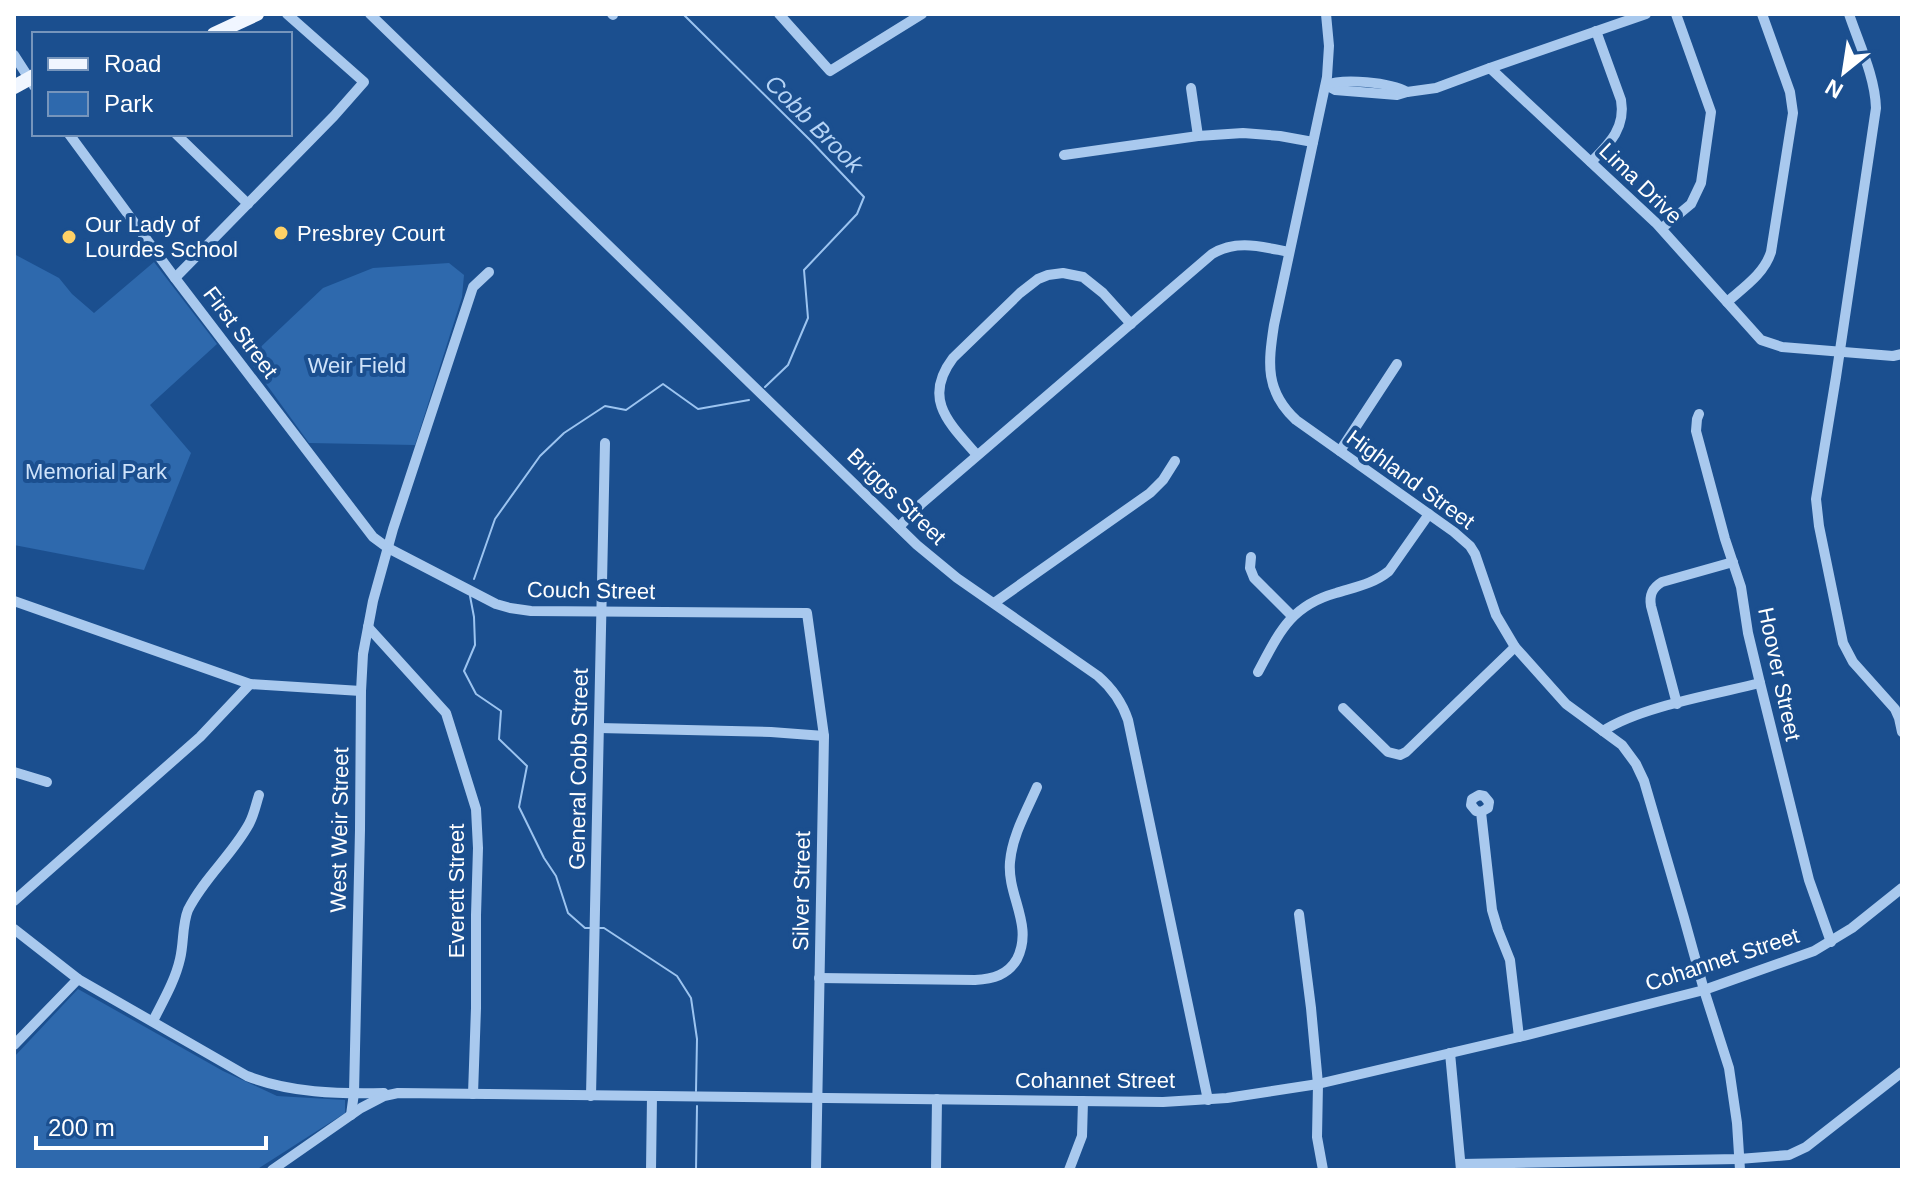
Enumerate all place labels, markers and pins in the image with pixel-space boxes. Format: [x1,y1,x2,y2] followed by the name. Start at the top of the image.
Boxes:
[85,212,238,262] place label: Our Lady of Lourdes School
[297,221,445,246] place label: Presbrey Court
[272,224,290,242] marker: Presbrey Court
[60,228,78,246] marker: Our Lady of Lourdes School

